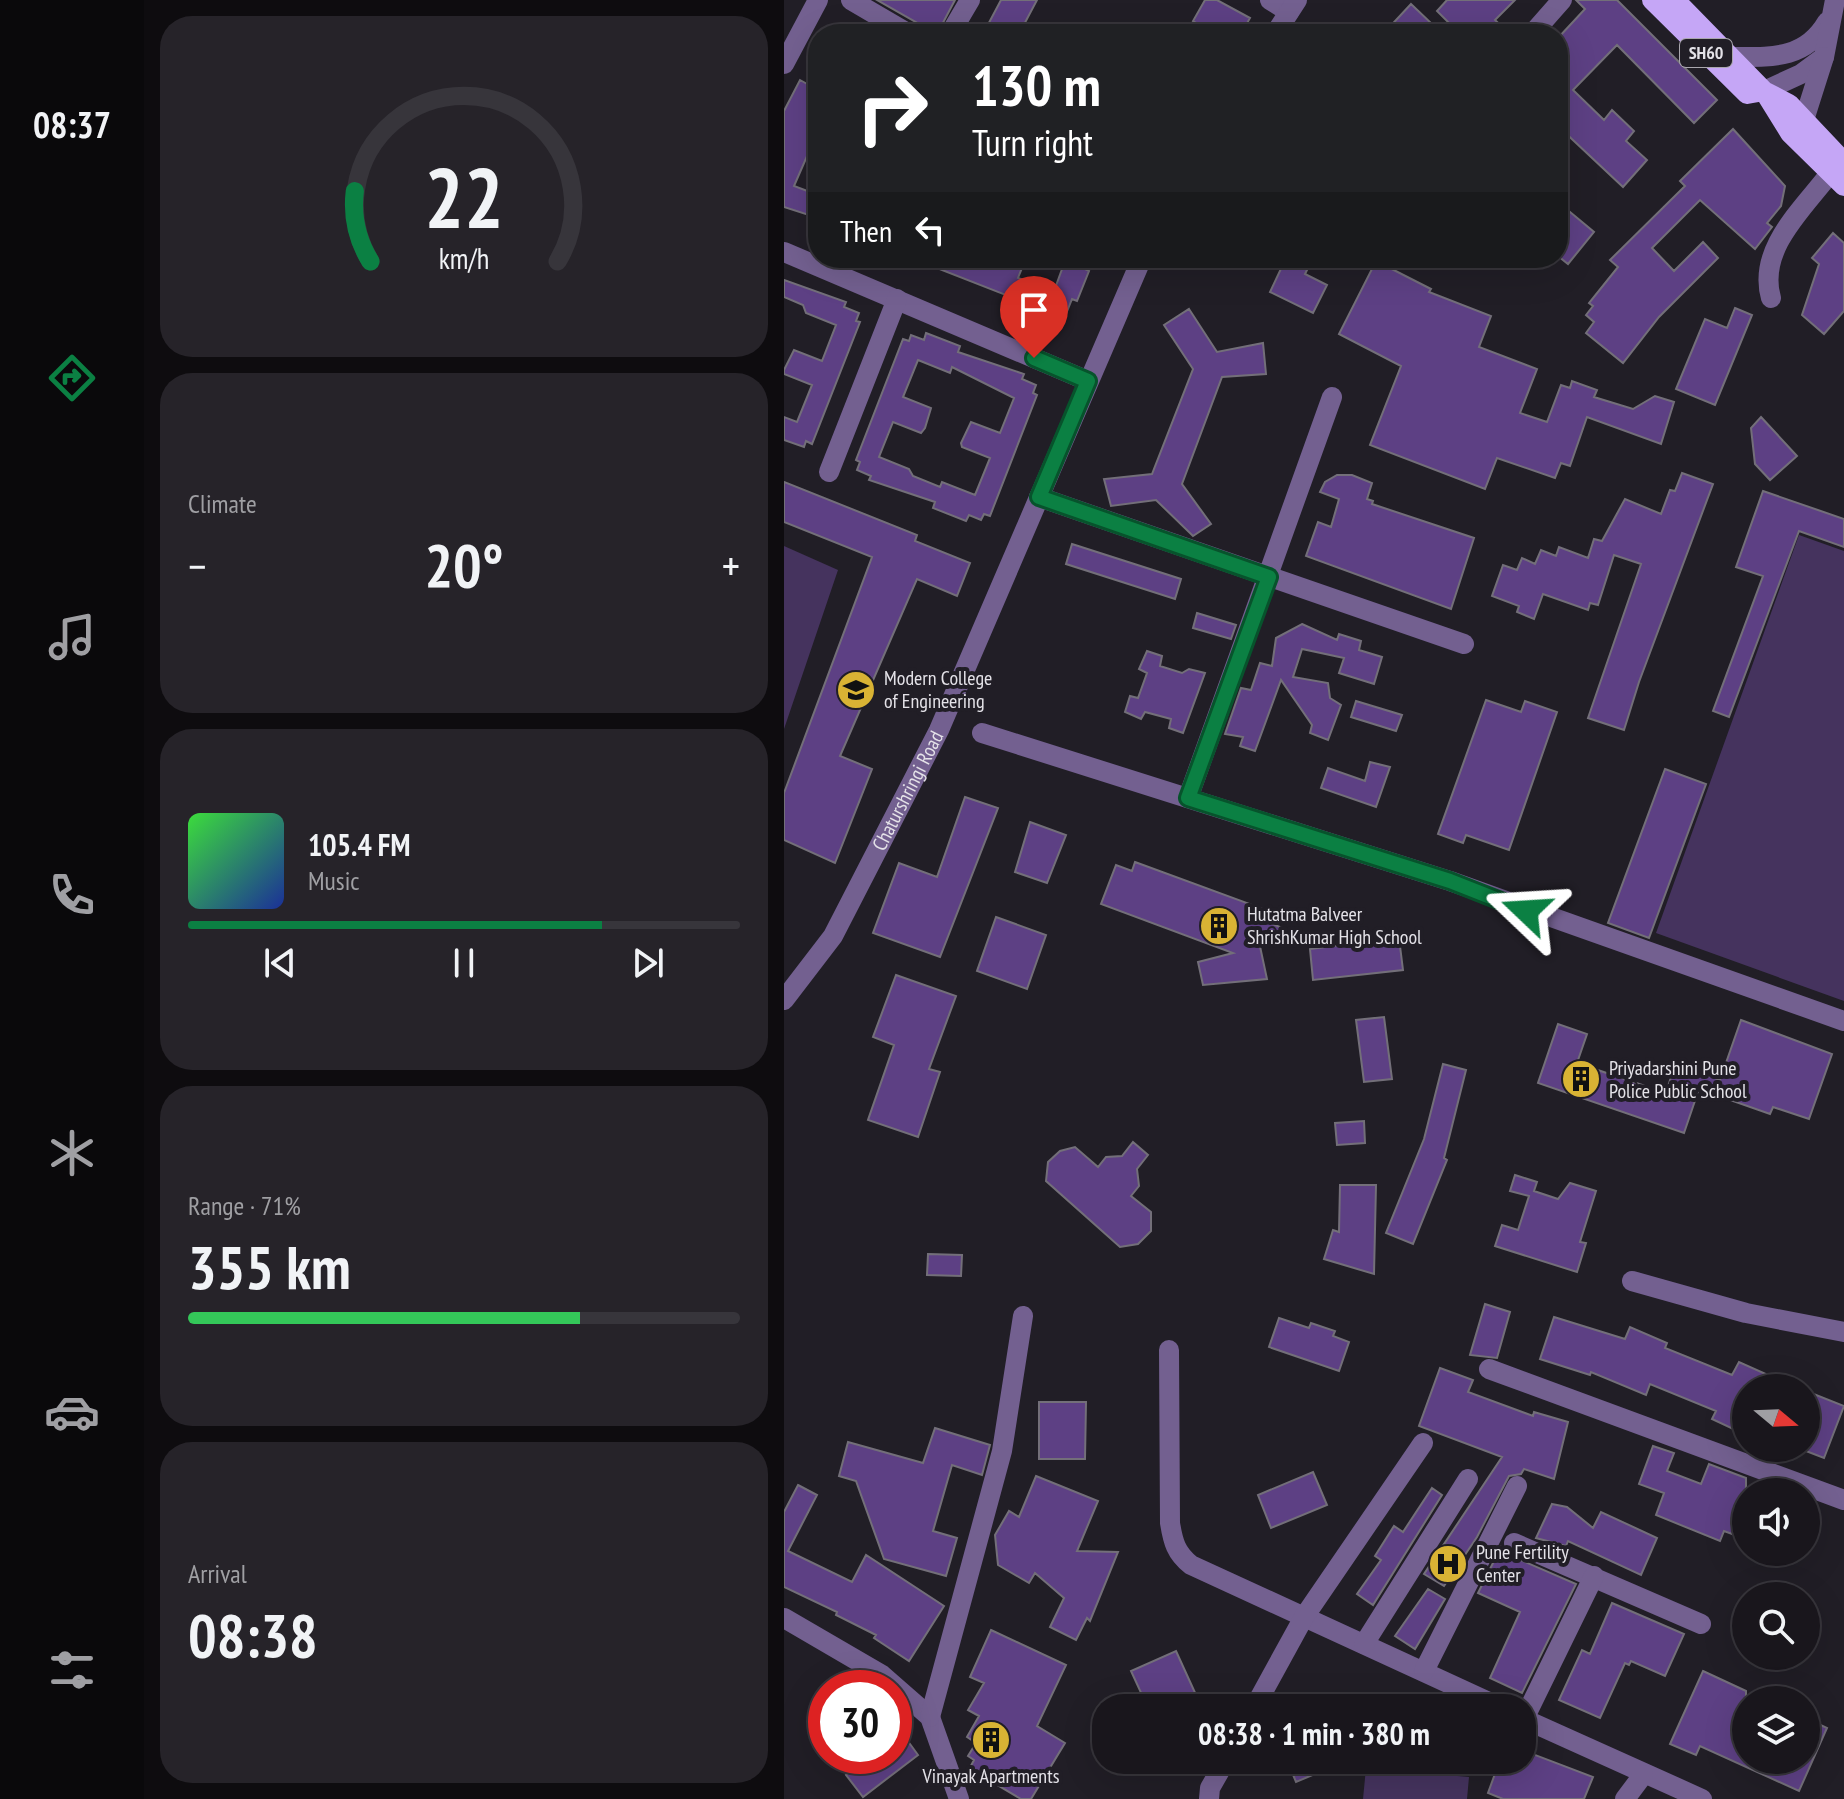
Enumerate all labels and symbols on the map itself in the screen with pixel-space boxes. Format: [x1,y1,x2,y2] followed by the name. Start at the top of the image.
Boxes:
[1680,39,1732,67] road number: SH60
[1000,276,1068,358] pin
[884,665,992,714] place label: Modern College of Engineering
[835,669,877,711] school or university icon: Modern College of Engineering
[866,726,949,855] street label: Chaturshringi Road
[1484,869,1568,953] position arrow
[1247,901,1422,950] place label: Hutatma Balveer ShrishKumar High School
[1198,905,1240,947] building icon: Hutatma Balveer ShrishKumar High School
[1609,1055,1747,1104] place label: Priyadarshini Pune Police Public School
[1560,1058,1602,1100] building icon: Priyadarshini Pune Police Public School
[1732,1374,1820,1462] north arrow
[1476,1539,1569,1588] place label: Pune Fertility Center
[1427,1543,1469,1585] hospital icon: Pune Fertility Center
[808,1670,912,1774] speed limit sign: 30
[970,1719,1012,1761] building icon: Vinayak Apartments
[922,1763,1060,1789] place label: Vinayak Apartments

